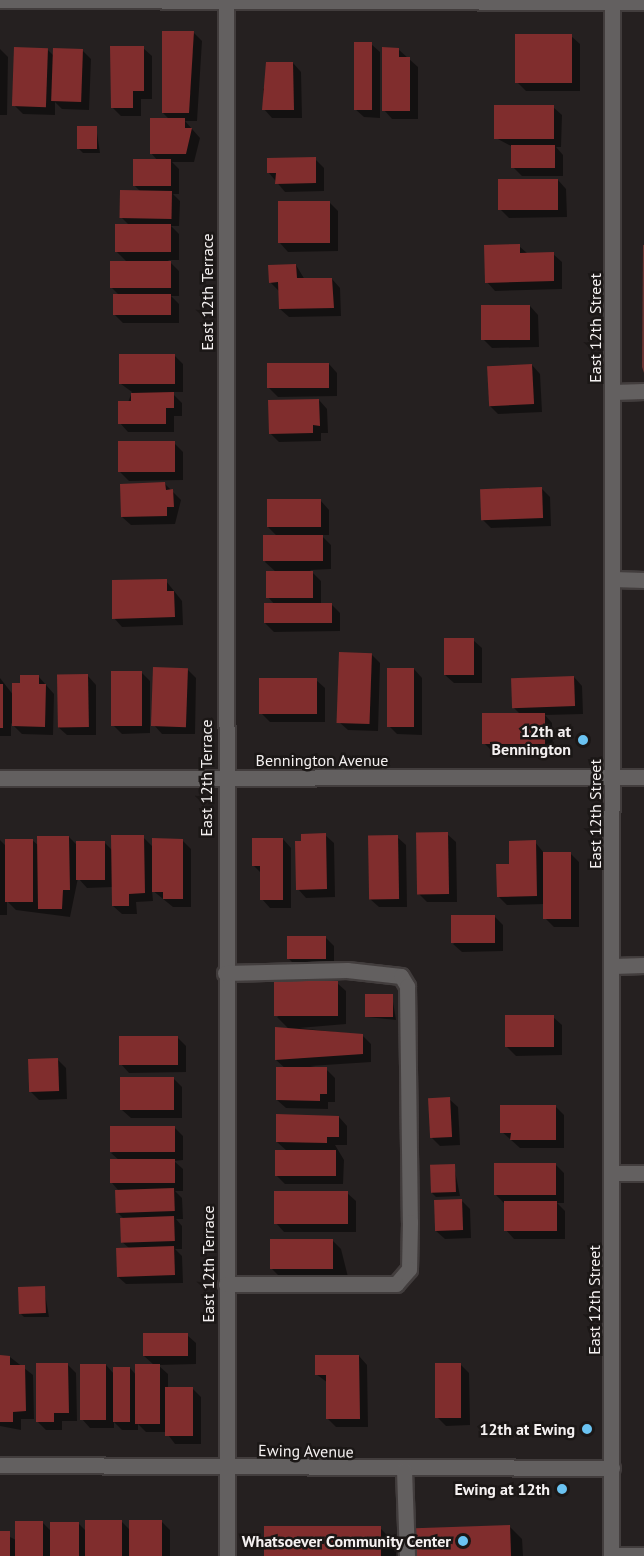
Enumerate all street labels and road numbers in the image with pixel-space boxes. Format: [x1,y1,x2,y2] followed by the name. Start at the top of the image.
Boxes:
[197,233,217,351] street label: East 12th Terrace
[585,273,605,383] street label: East 12th Street
[196,719,216,837] street label: East 12th Terrace
[255,750,389,770] street label: Bennington Avenue
[585,759,605,869] street label: East 12th Street
[198,1205,218,1323] street label: East 12th Terrace
[584,1245,604,1355] street label: East 12th Street
[258,1441,354,1461] street label: Ewing Avenue

